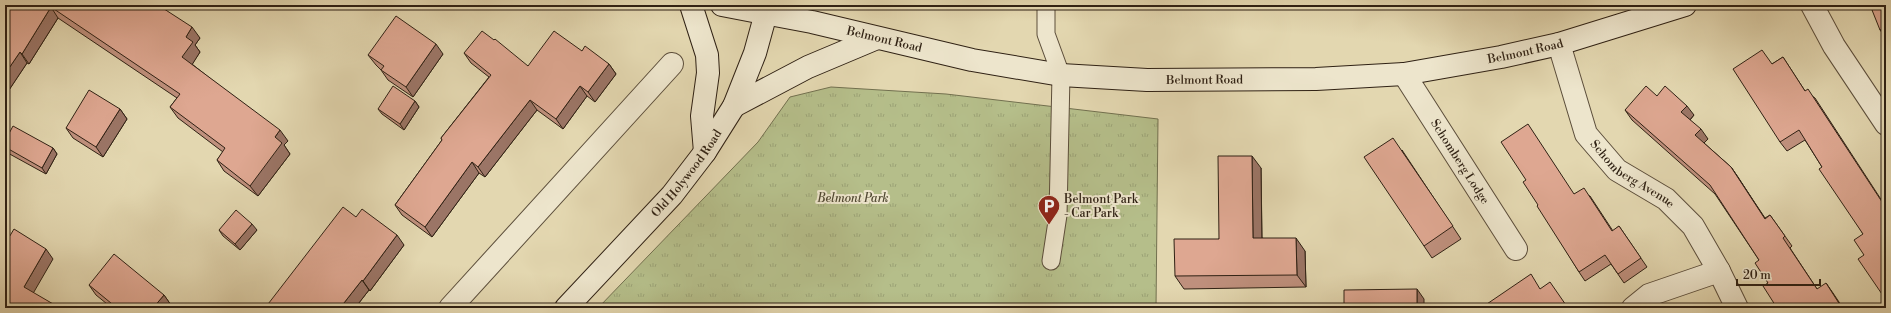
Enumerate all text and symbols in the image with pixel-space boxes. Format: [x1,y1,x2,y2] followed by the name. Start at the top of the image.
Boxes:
[844,23,924,56] street label: Belmont Road
[1485,36,1565,67] street label: Belmont Road
[1165,72,1243,88] street label: Belmont Road
[1427,117,1492,207] street label: Schomberg Lodge
[648,127,725,220] street label: Old Holywood Road
[1587,137,1678,211] street label: Schomberg Avenue
[816,191,889,206] park label: Belmont Park
[1063,192,1139,221] place label: Belmont Park - Car Park
[1036,193,1062,226] parking icon: Belmont Park - Car Park
[1737,261,1820,287] scale bar
[1743,268,1771,283] text: 20 m

